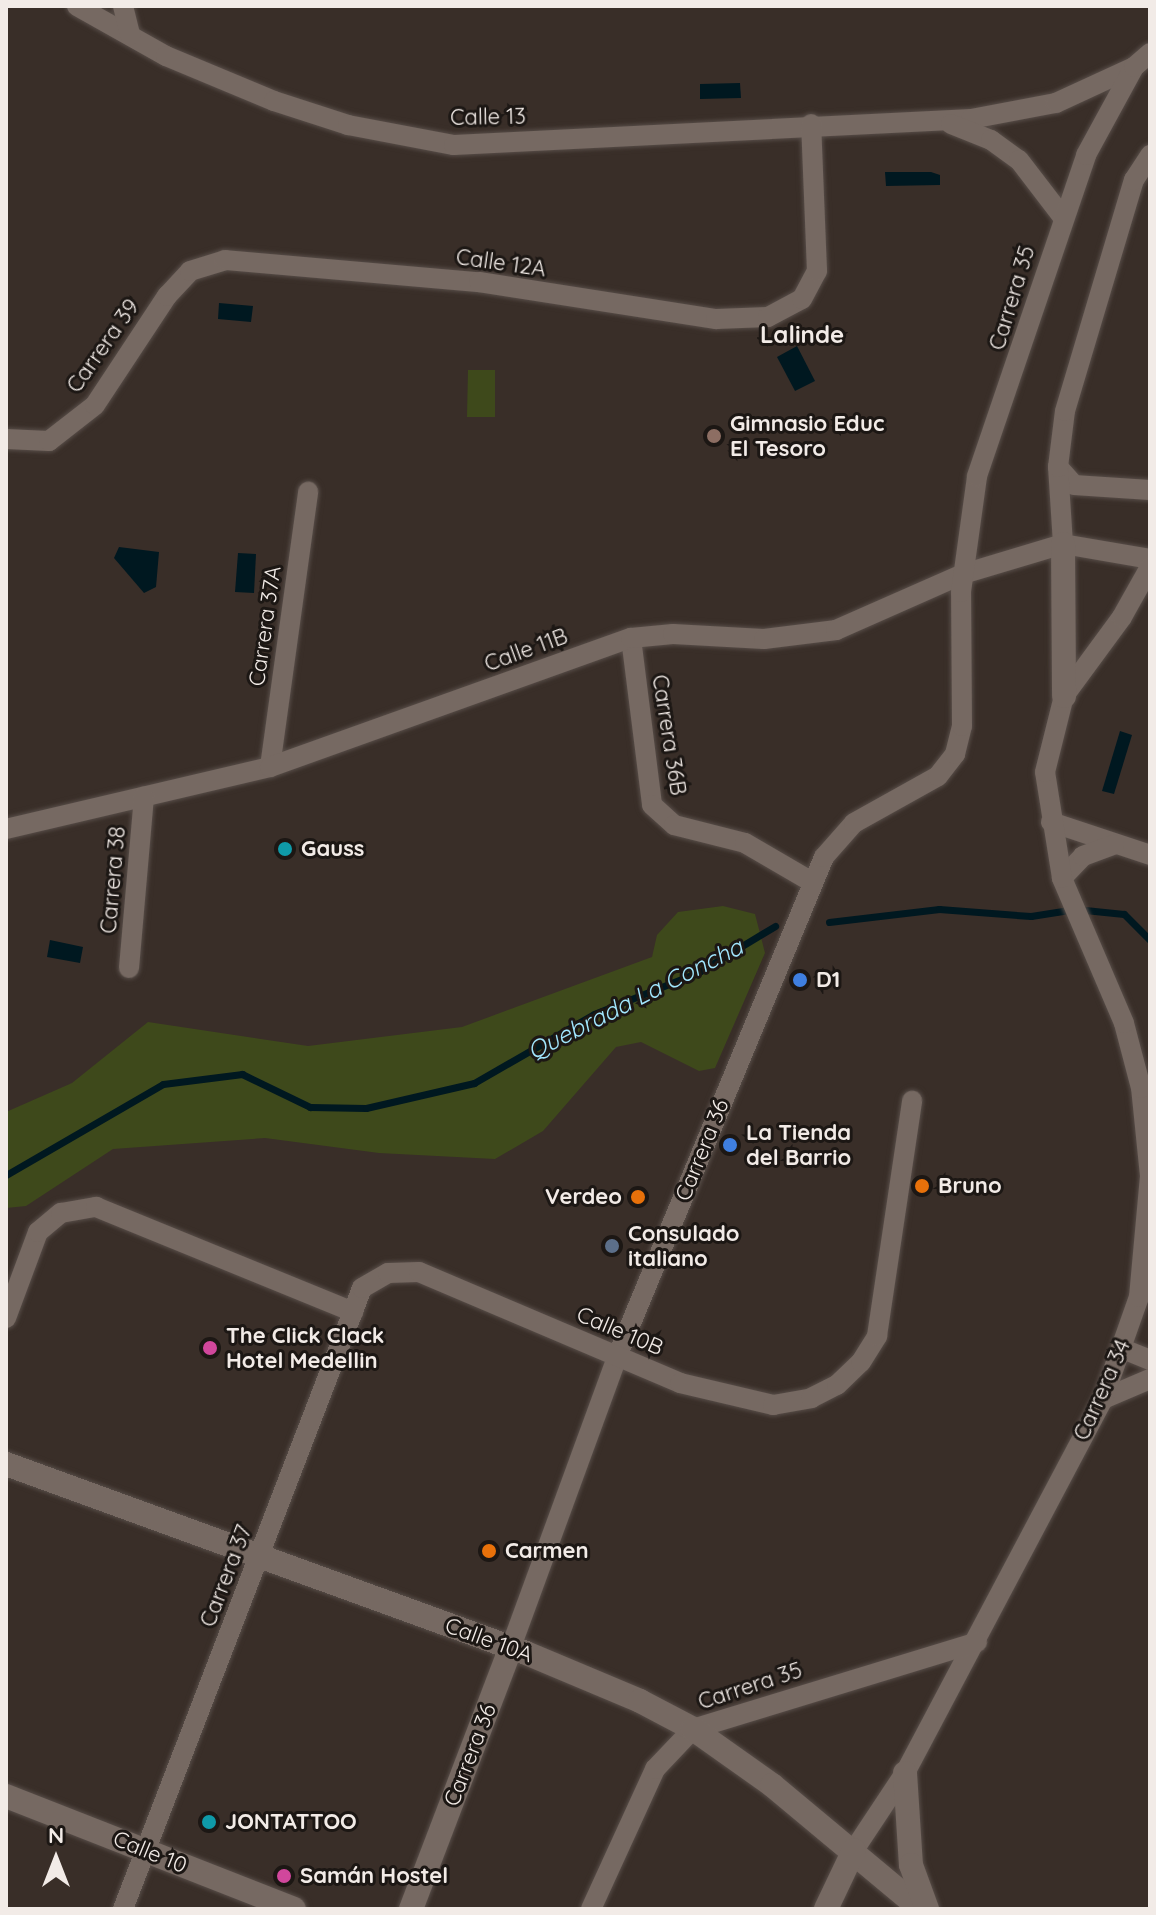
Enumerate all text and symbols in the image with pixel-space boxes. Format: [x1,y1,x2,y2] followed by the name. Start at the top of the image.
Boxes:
[450,103,526,131] street label: Calle 13
[984,243,1040,353] street label: Carrera 35
[454,244,548,282] street label: Calle 12A
[61,294,145,398] street label: Carrera 39
[760,321,844,349] district label: Lalinde
[730,410,884,462] place label: Gimnasio Educ El Tesoro
[705,427,723,445] marker: Gimnasio Educ El Tesoro
[243,564,287,688] street label: Carrera 37A
[481,623,571,677] street label: Calle 11B
[646,673,692,797] street label: Carrera 36B
[95,825,131,935] street label: Carrera 38
[301,836,364,862] place label: Gauss
[276,840,294,858] marker: Gauss
[522,932,748,1066] water label: Quebrada La Concha
[816,967,840,993] place label: D1
[791,971,809,989] marker: D1
[670,1095,734,1205] street label: Carrera 36
[746,1119,851,1170] place label: La Tienda del Barrio
[721,1136,739,1154] marker: La Tienda del Barrio
[938,1173,1002,1199] place label: Bruno
[913,1177,931,1195] marker: Bruno
[545,1184,622,1210] place label: Verdeo
[629,1188,647,1206] marker: Verdeo
[628,1220,739,1272] place label: Consulado italiano
[603,1237,621,1255] marker: Consulado italiano
[573,1301,667,1361] street label: Calle 10B
[226,1322,384,1374] place label: The Click Clack Hotel Medellin
[1068,1336,1136,1444] street label: Carrera 34
[201,1339,219,1357] marker: The Click Clack Hotel Medellin
[195,1521,257,1631] street label: Carrera 37
[505,1538,589,1564] place label: Carmen
[480,1542,498,1560] marker: Carmen
[442,1612,536,1668] street label: Calle 10A
[695,1657,805,1715] street label: Carrera 35
[438,1700,502,1810] street label: Carrera 36
[225,1809,357,1835] place label: JONTATTOO
[200,1813,218,1831] marker: JONTATTOO
[16,1819,96,1899] north arrow
[48,1821,64,1849] text: N
[109,1825,191,1879] street label: Calle 10
[300,1863,448,1889] place label: Samán Hostel
[275,1867,293,1885] marker: Samán Hostel

